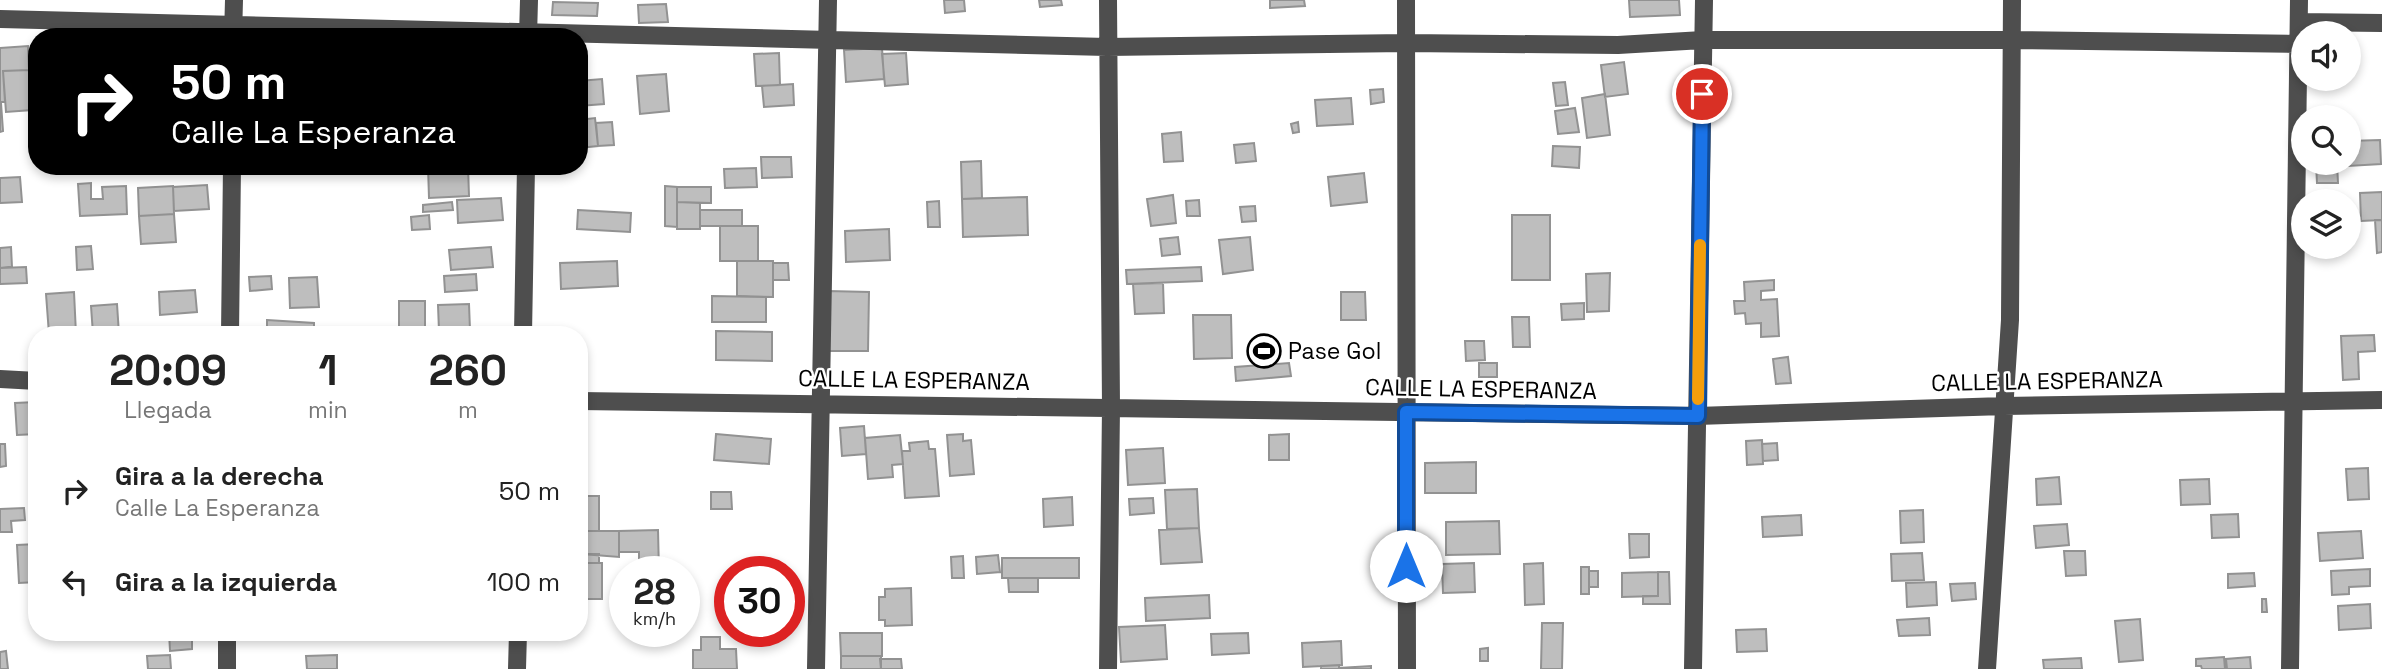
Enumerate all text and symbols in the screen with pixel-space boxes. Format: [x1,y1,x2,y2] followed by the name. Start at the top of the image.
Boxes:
[2291,21,2361,259] map controls
[2291,21,2361,91] button: sound
[171,51,286,113] text: 50 m
[56,56,147,147] icon: right
[1672,64,1732,124] pin
[1683,75,1721,113] icon: arrive
[2291,105,2361,175] button: search
[171,112,456,152] text: Calle La Esperanza
[2291,189,2361,259] button: layers
[1245,332,1283,370] sports icon: Pase Gol
[1288,336,1381,366] place label: Pase Gol
[109,344,227,397] text: 20:09
[318,344,337,397] text: 1
[429,344,507,397] text: 260
[798,363,1030,397] street label: CALLE LA ESPERANZA
[1931,364,2163,398] street label: CALLE LA ESPERANZA
[1365,372,1597,406] street label: CALLE LA ESPERANZA
[124,395,212,425] text: Llegada
[308,395,348,425] text: min
[458,395,478,425] text: m
[115,459,324,493] text: Gira a la derecha
[56,472,94,510] icon: right
[499,474,560,508] text: 50 m
[115,493,320,523] text: Calle La Esperanza
[1369,529,1443,603] position arrow
[714,556,805,647] speed limit sign: 30
[56,563,94,601] icon: left
[115,565,337,599] text: Gira a la izquierda
[487,565,560,599] text: 100 m
[634,570,675,614] text: 28
[633,607,676,630] text: km/h

